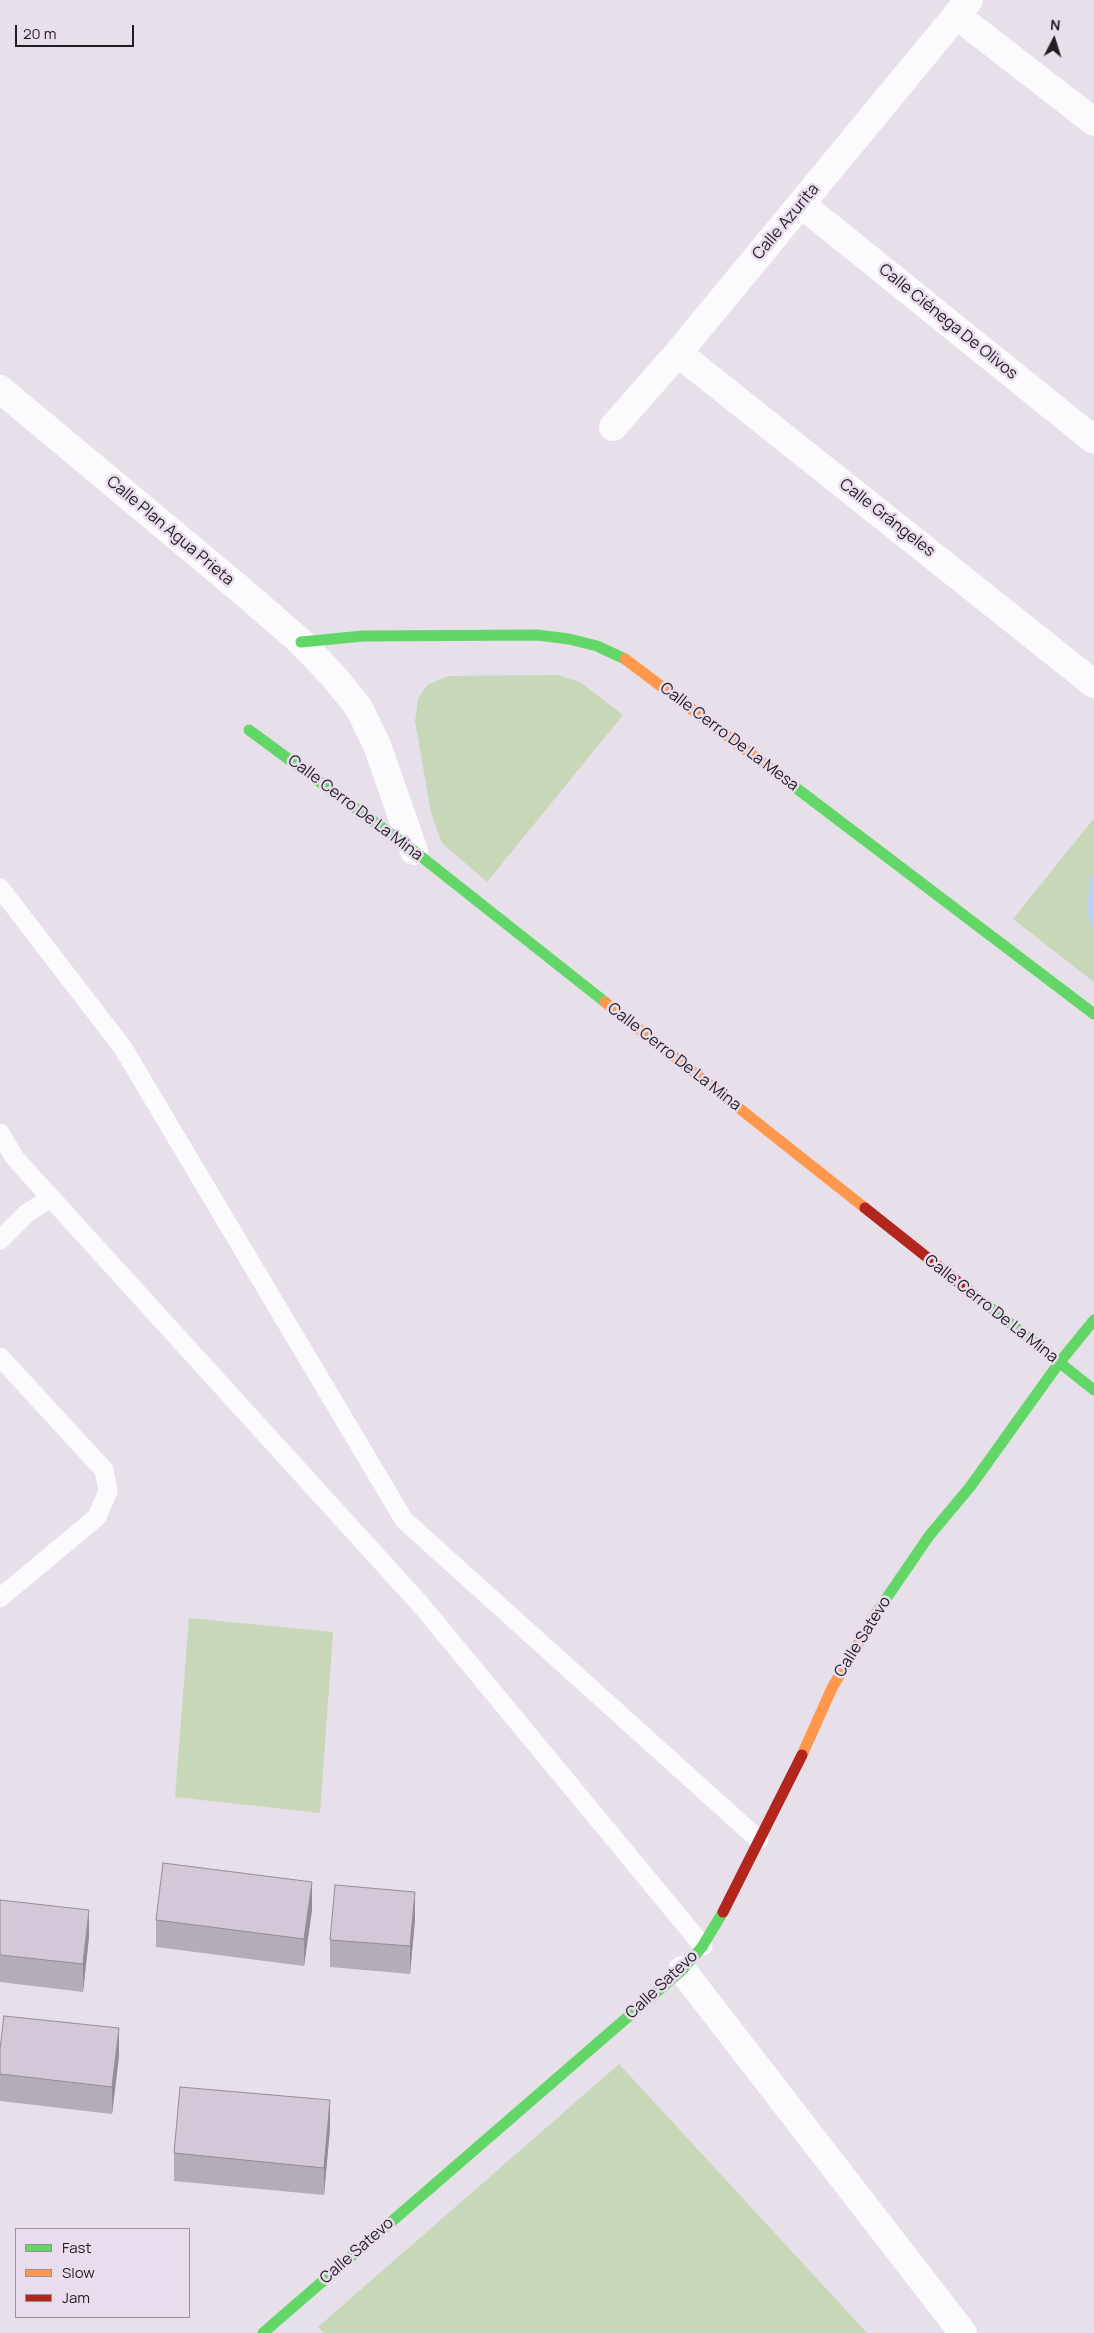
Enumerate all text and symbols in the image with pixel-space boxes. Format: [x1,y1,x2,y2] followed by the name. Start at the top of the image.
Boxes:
[18,15,136,47] scale bar
[1029,15,1079,65] north arrow
[1050,15,1061,34] text: N
[23,23,56,44] text: 20 m
[749,180,823,264] street label: Calle Azurita
[875,260,1021,384] street label: Calle Ciénega De Olivos
[102,472,238,590] street label: Calle Plan Agua Prieta
[835,475,939,561] street label: Calle Grángeles
[656,679,802,795] street label: Calle Cerro De La Mesa
[284,751,426,865] street label: Calle Cerro De La Mina
[603,999,745,1115] street label: Calle Cerro De La Mina
[920,1251,1062,1367] street label: Calle Cerro De La Mina
[831,1593,895,1681] street label: Calle Satevo
[622,1947,702,2023] street label: Calle Satevo
[316,2214,398,2288] street label: Calle Satevo
[15,2228,190,2318] legend
[62,2237,91,2258] text: Fast
[62,2262,95,2283] text: Slow
[62,2287,90,2308] text: Jam

